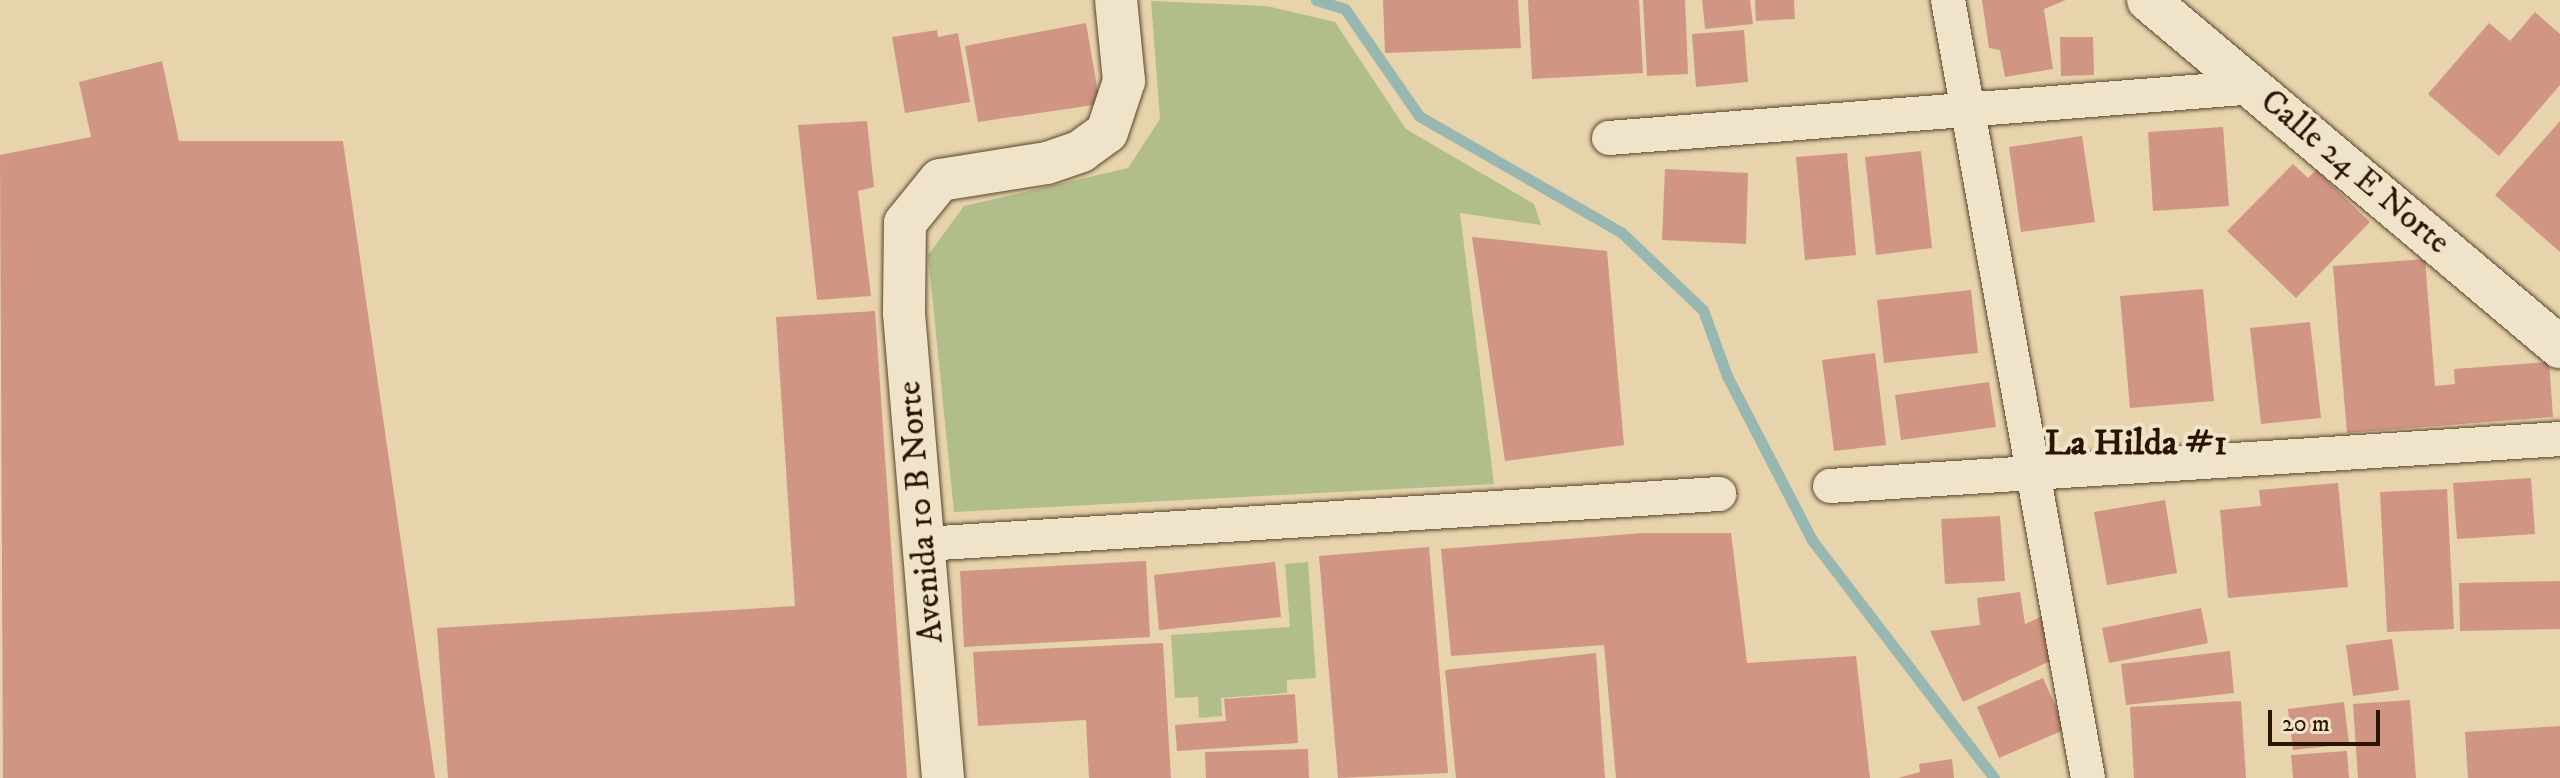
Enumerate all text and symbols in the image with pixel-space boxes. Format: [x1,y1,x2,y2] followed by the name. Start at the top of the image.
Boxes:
[2252,81,2458,263] street label: Calle 24 E Norte
[889,379,953,645] street label: Avenida 10 B Norte
[2045,422,2227,466] district label: La Hilda #1
[2272,694,2384,744] scale bar
[2282,709,2330,739] text: 20 m

